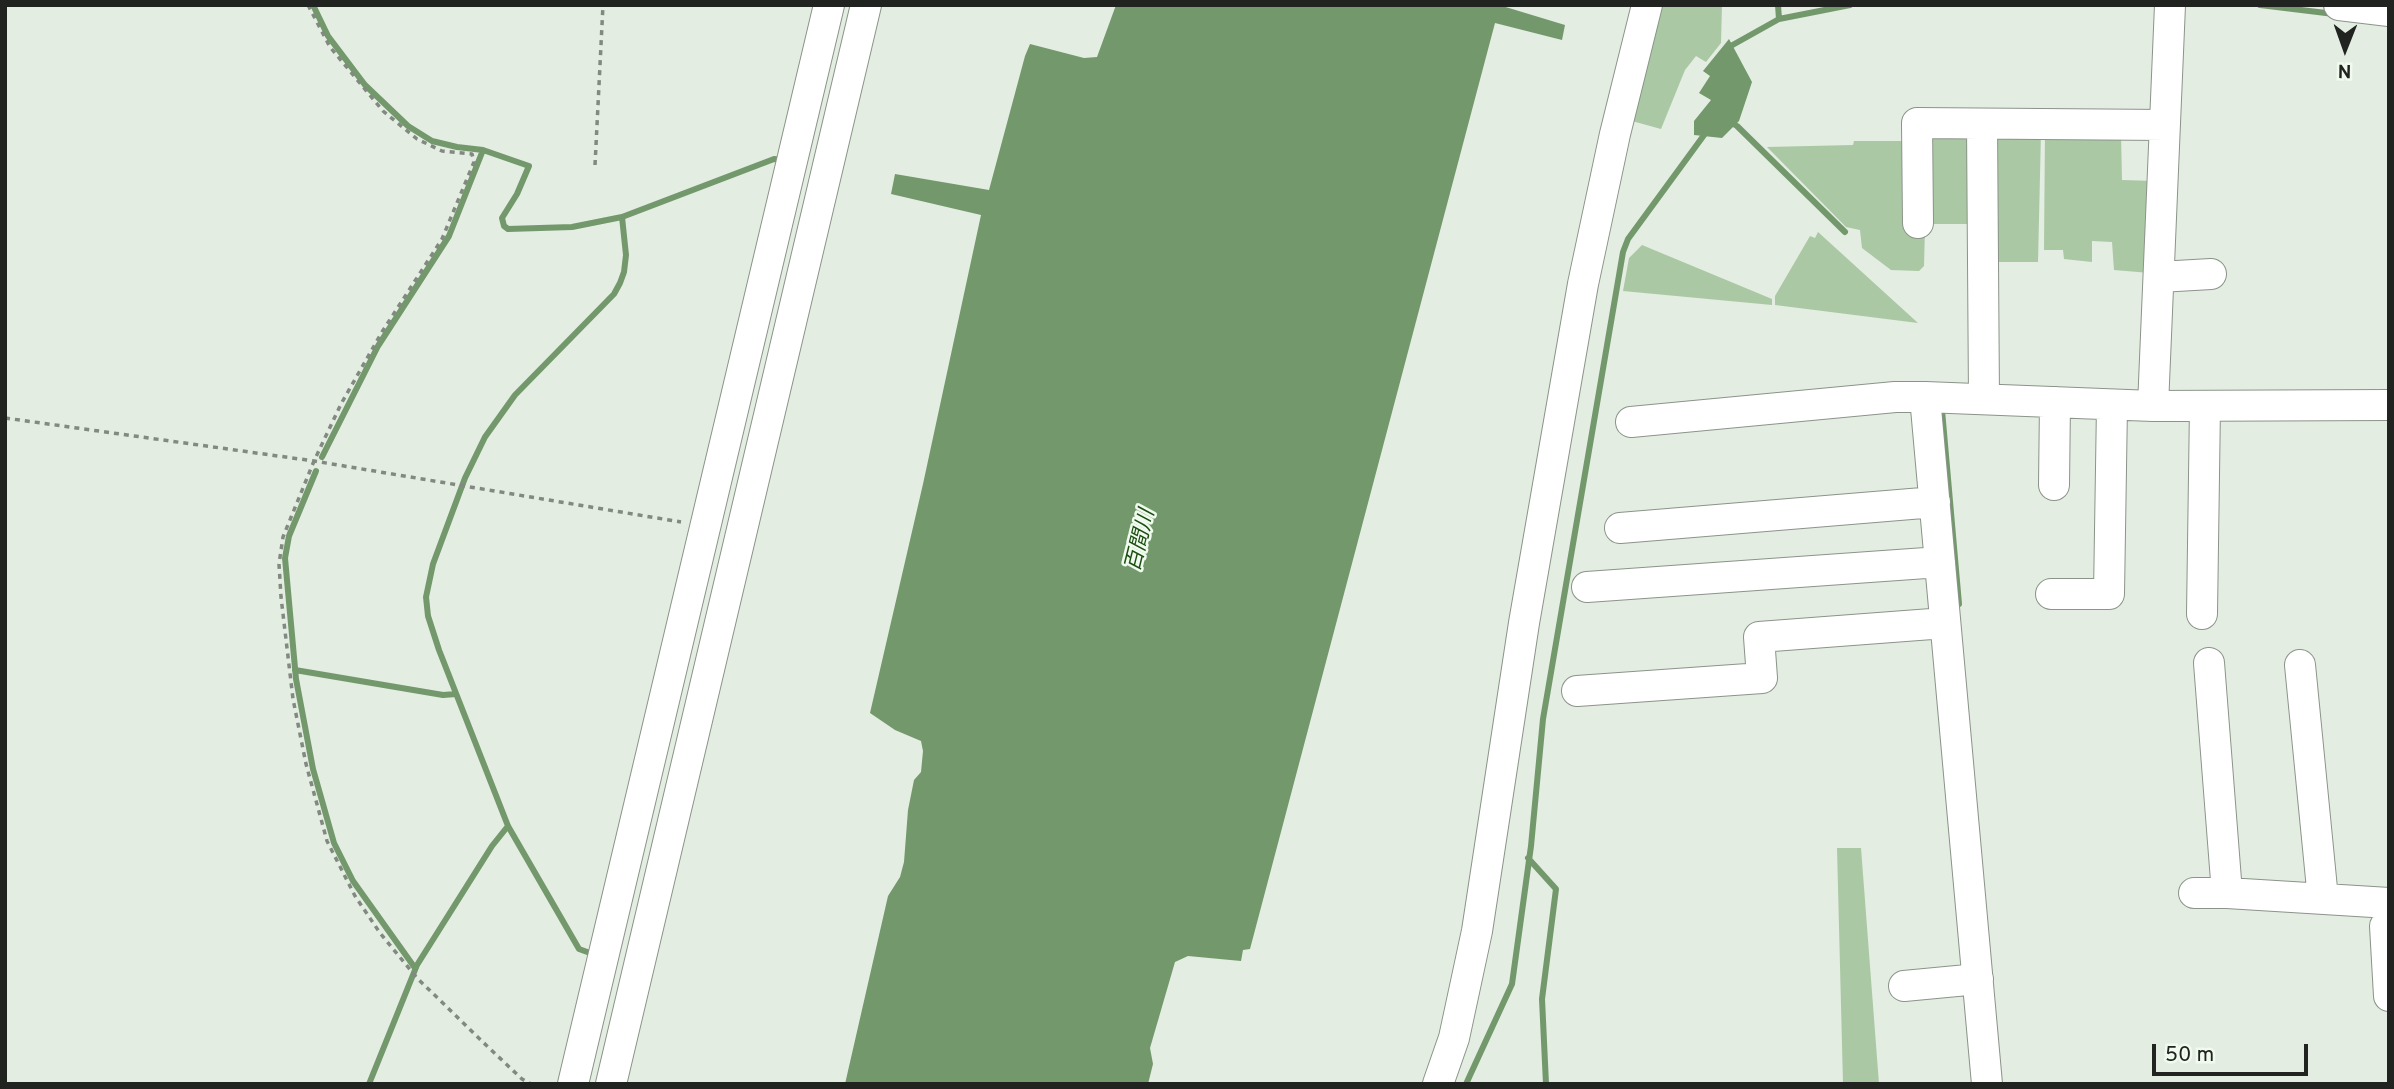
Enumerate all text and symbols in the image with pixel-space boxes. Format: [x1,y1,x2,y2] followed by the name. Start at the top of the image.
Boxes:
[2310,14,2380,84] north arrow
[2338,58,2352,82] text: N
[1122,507,1162,575] water label: 百間川
[2156,1030,2312,1074] scale bar
[2165,1042,2214,1069] text: 50 m

